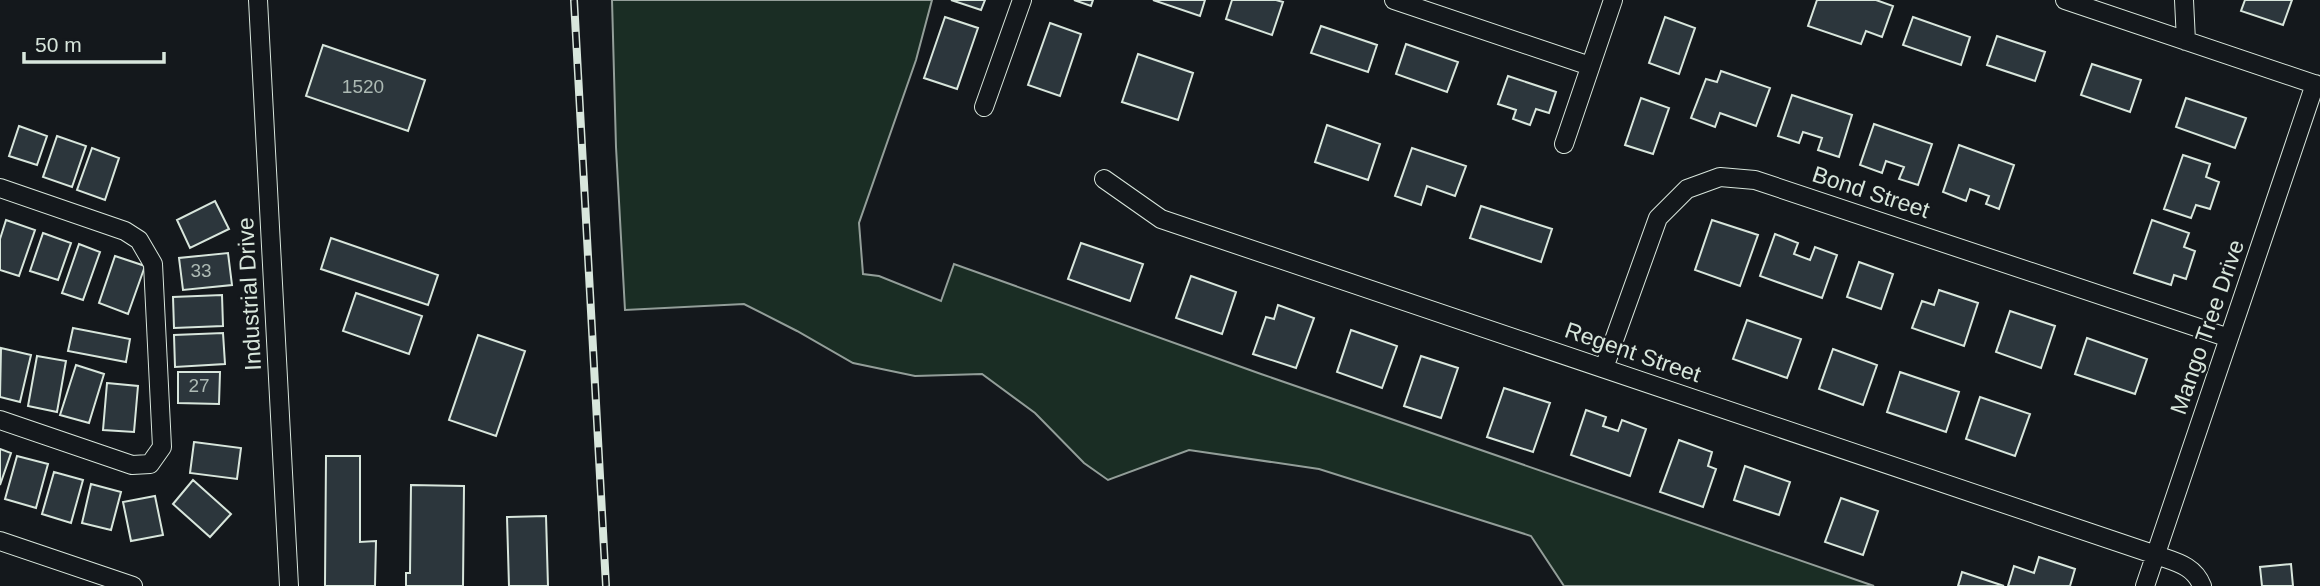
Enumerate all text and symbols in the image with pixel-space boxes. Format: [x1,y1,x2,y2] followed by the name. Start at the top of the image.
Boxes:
[24,21,164,65] scale bar
[35,33,82,56] text: 50 m
[342,76,384,97] house number: 1520
[1809,161,1933,223] street label: Bond Street
[232,217,266,371] street label: Industrial Drive
[2165,236,2249,418] street label: Mango Tree Drive
[190,260,212,281] house number: 33
[1562,317,1705,388] street label: Regent Street
[188,375,210,396] house number: 27

